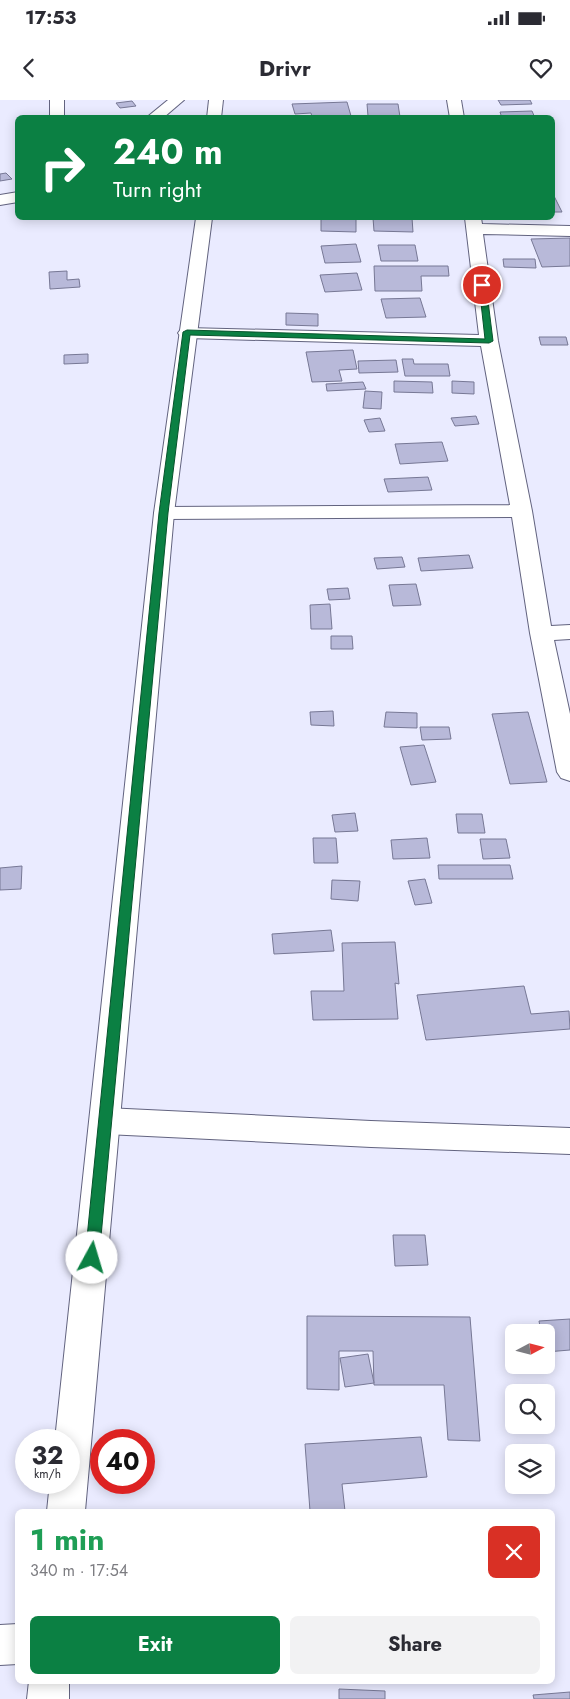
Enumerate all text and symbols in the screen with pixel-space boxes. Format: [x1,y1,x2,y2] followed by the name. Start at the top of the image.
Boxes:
[25,4,76,31] text: 17:53
[259,52,311,84] text: Drivr
[15,54,43,82] icon: back
[527,54,555,82] icon: heart
[113,127,223,177] text: 240 m
[30,135,95,200] icon: right
[113,173,201,205] text: Turn right
[461,264,503,306] pin
[468,271,496,299] icon: arrive
[65,1231,117,1283] position arrow
[505,1324,555,1374] north arrow
[505,1324,555,1494] map controls
[505,1384,555,1434] button: search
[90,1429,155,1494] speed limit sign: 40
[32,1437,63,1473] text: 32
[505,1444,555,1494] button: layers
[34,1465,61,1483] text: km/h
[30,1518,104,1561] text: 1 min
[488,1526,540,1578] button: close
[30,1559,128,1582] text: 340 m · 17:54
[30,1616,280,1674] button: Exit
[290,1616,540,1674] button: Share

